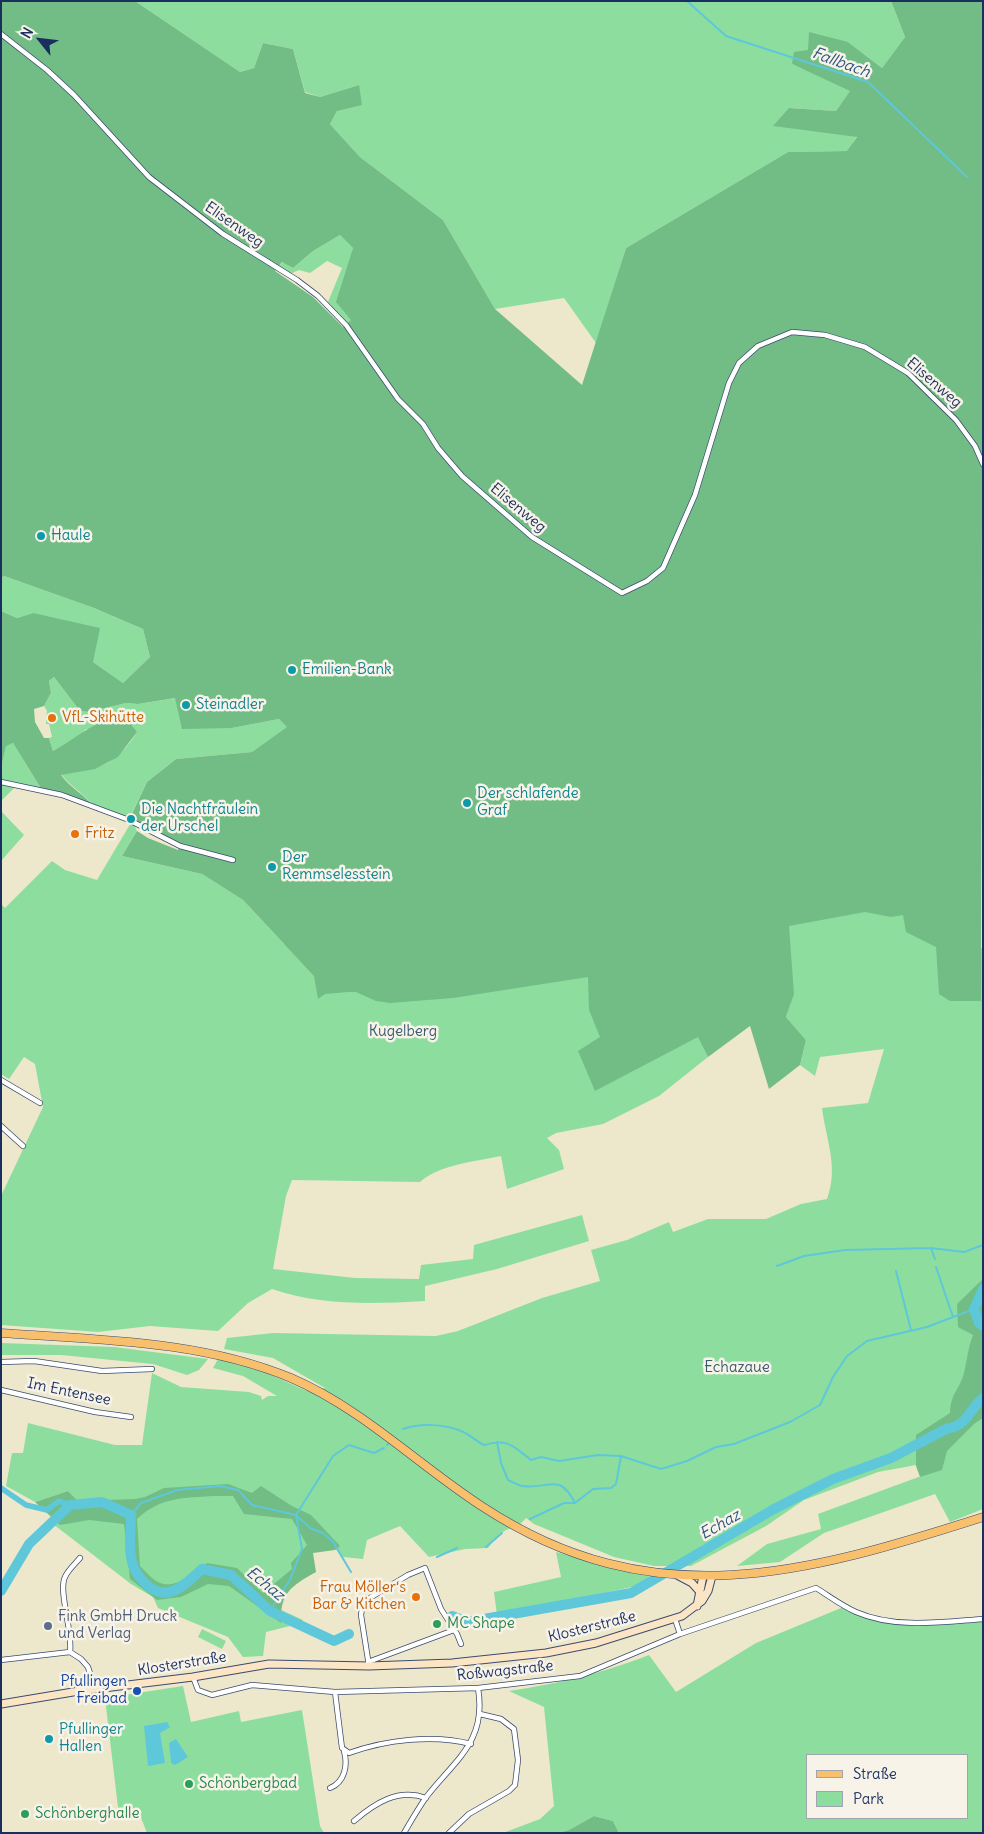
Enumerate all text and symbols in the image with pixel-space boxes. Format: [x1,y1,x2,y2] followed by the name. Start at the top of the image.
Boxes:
[15,15,65,65] north arrow
[17,24,37,41] text: N
[810,44,872,82] water label: Fallbach
[201,198,267,252] street label: Elisenweg
[903,354,965,412] street label: Elisenweg
[486,479,550,537] street label: Elisenweg
[51,527,90,545] place label: Haule
[35,530,47,542] marker: Haule
[302,661,392,679] place label: Emilien-Bank
[286,664,298,676] marker: Emilien-Bank
[196,696,264,714] place label: Steinadler
[180,699,192,711] marker: Steinadler
[62,709,144,727] place label: VfL-Skihütte
[46,712,58,724] marker: VfL-Skihütte
[477,785,579,820] place label: Der schlafende Graf
[461,797,473,809] marker: Der schlafende Graf
[141,801,258,836] place label: Die Nachtfräulein der Urschel
[125,813,137,825] marker: Die Nachtfräulein der Urschel
[85,825,115,843] place label: Fritz
[69,828,81,840] marker: Fritz
[282,849,391,884] place label: Der Remmselesstein
[266,861,278,873] marker: Der Remmselesstein
[369,1023,437,1041] park label: Kugelberg
[704,1359,770,1377] park label: Echazaue
[26,1374,112,1410] street label: Im Entensee
[696,1506,744,1544] water label: Echaz
[242,1563,288,1605] water label: Echaz
[312,1579,406,1614] place label: Frau Möller‘s Bar & Kitchen
[410,1591,422,1603] marker: Frau Möller‘s Bar & Kitchen
[546,1607,638,1647] street label: Klosterstraße
[58,1608,177,1643] place label: Fink GmbH Druck und Verlag
[447,1615,515,1633] place label: MC Shape
[431,1618,443,1630] marker: MC Shape
[42,1620,54,1632] marker: Fink GmbH Druck und Verlag
[136,1648,228,1680] street label: Klosterstraße
[456,1657,554,1685] street label: Roßwagstraße
[60,1673,127,1708] place label: Pfullingen Freibad
[131,1685,143,1697] marker: Pfullingen Freibad
[59,1721,123,1756] place label: Pfullinger Hallen
[43,1733,55,1745] marker: Pfullinger Hallen
[806,1754,969,1819] legend
[853,1764,897,1783] text: Straße
[199,1775,297,1793] place label: Schönbergbad
[183,1778,195,1790] marker: Schönbergbad
[853,1789,884,1808] text: Park
[35,1805,139,1823] place label: Schönberghalle
[19,1808,31,1820] marker: Schönberghalle

